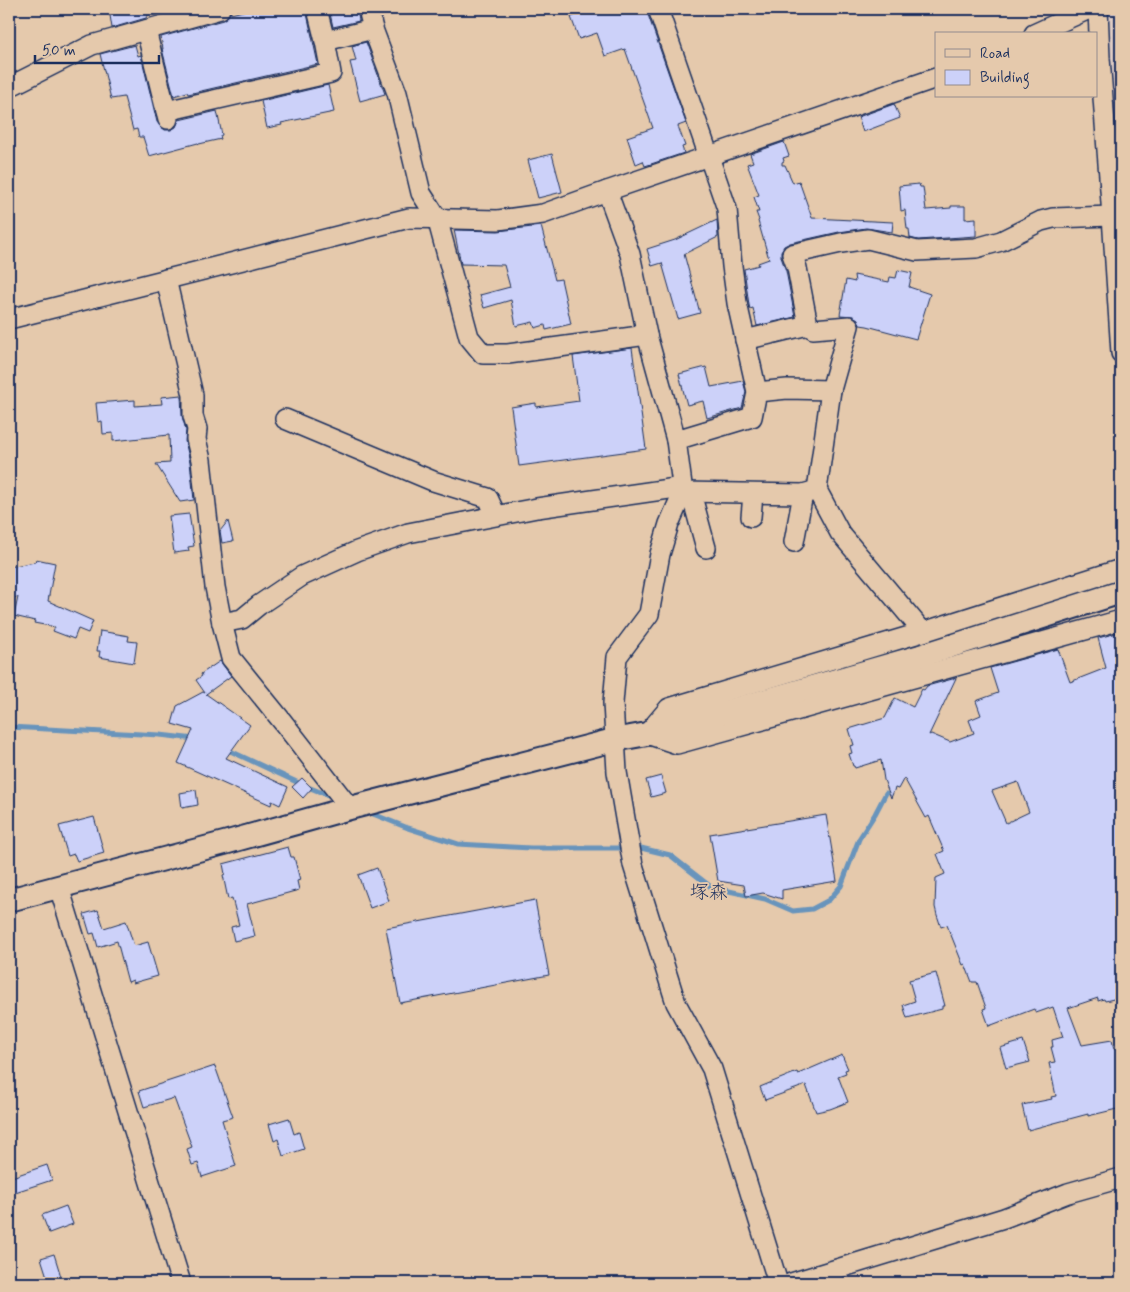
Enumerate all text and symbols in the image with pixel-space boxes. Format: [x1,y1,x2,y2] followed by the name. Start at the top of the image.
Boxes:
[35,32,159,64] scale bar
[935,32,1098,98] legend
[42,41,76,61] text: 50 m
[980,44,1010,64] text: Road
[980,68,1030,89] text: Building
[690,880,728,905] district label: 塚森

